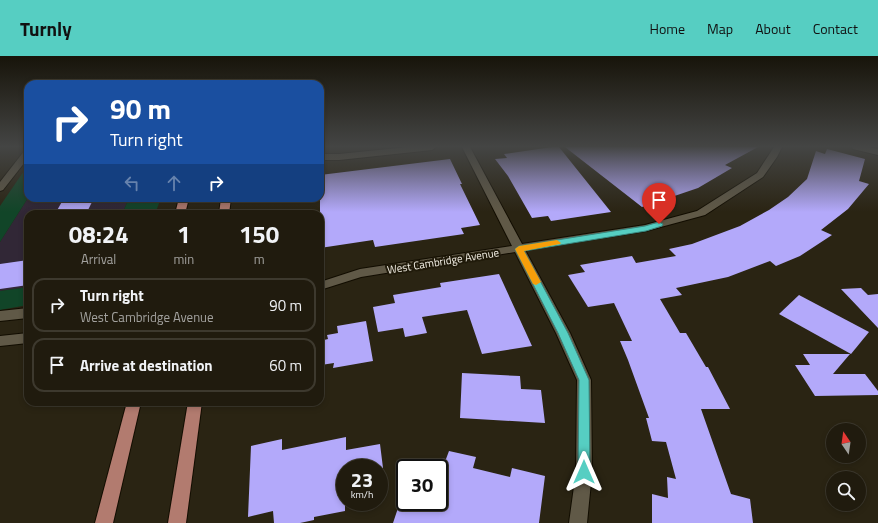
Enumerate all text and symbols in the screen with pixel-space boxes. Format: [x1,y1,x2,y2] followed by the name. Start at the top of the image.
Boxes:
[20,14,72,43] text: Turnly
[650,18,685,39] text: Home
[707,18,733,39] text: Map
[755,18,791,39] text: About
[813,18,858,39] text: Contact
[110,87,171,130] text: 90 m
[44,96,96,148] icon: right
[110,126,183,153] text: Turn right
[121,172,143,194] icon: left
[163,172,185,194] icon: ahead
[205,172,227,194] icon: right
[642,183,676,224] pin
[648,189,670,211] icon: arrive
[69,216,129,252] text: 08:24
[177,216,191,252] text: 1
[239,216,279,252] text: 150
[386,244,501,278] street label: West Cambridge Avenue
[81,249,116,269] text: Arrival
[173,249,194,269] text: min
[254,249,265,269] text: m
[80,284,144,307] text: Turn right
[46,294,68,316] icon: right
[269,294,302,317] text: 90 m
[80,307,214,327] text: West Cambridge Avenue
[46,354,68,376] icon: arrive
[80,354,213,377] text: Arrive at destination
[269,354,302,377] text: 60 m
[826,423,866,463] north arrow
[826,423,866,511] map controls
[563,451,605,493] position arrow
[396,459,448,511] speed limit sign: 30
[351,464,373,495] text: 23
[826,471,866,511] button: search
[351,487,373,502] text: km/h

